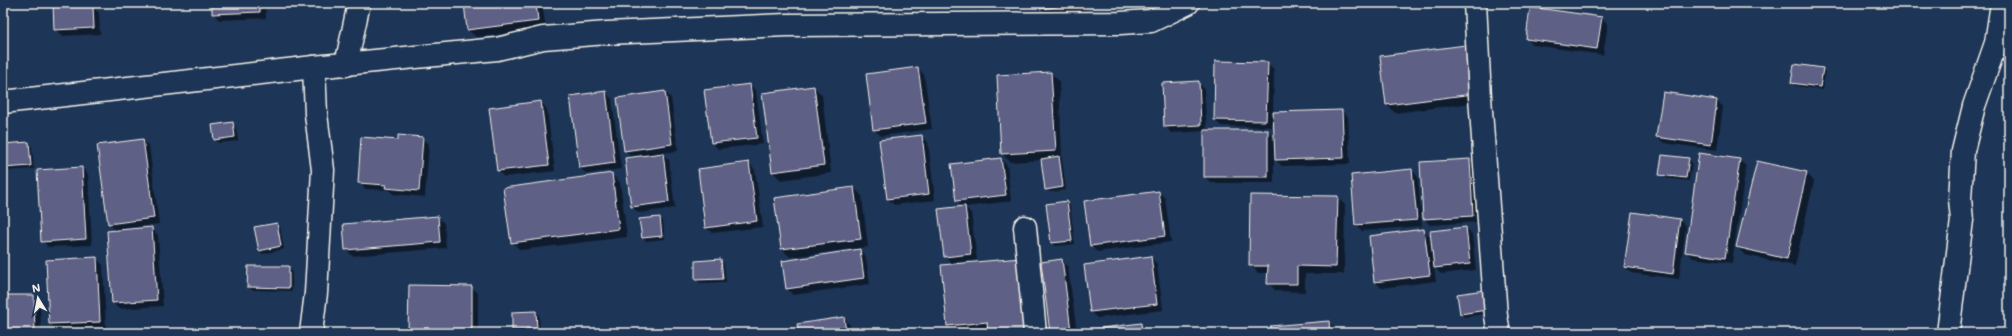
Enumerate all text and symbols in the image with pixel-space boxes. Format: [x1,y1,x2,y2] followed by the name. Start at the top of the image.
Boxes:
[18,278,58,318] north arrow
[31,280,42,296] text: N

